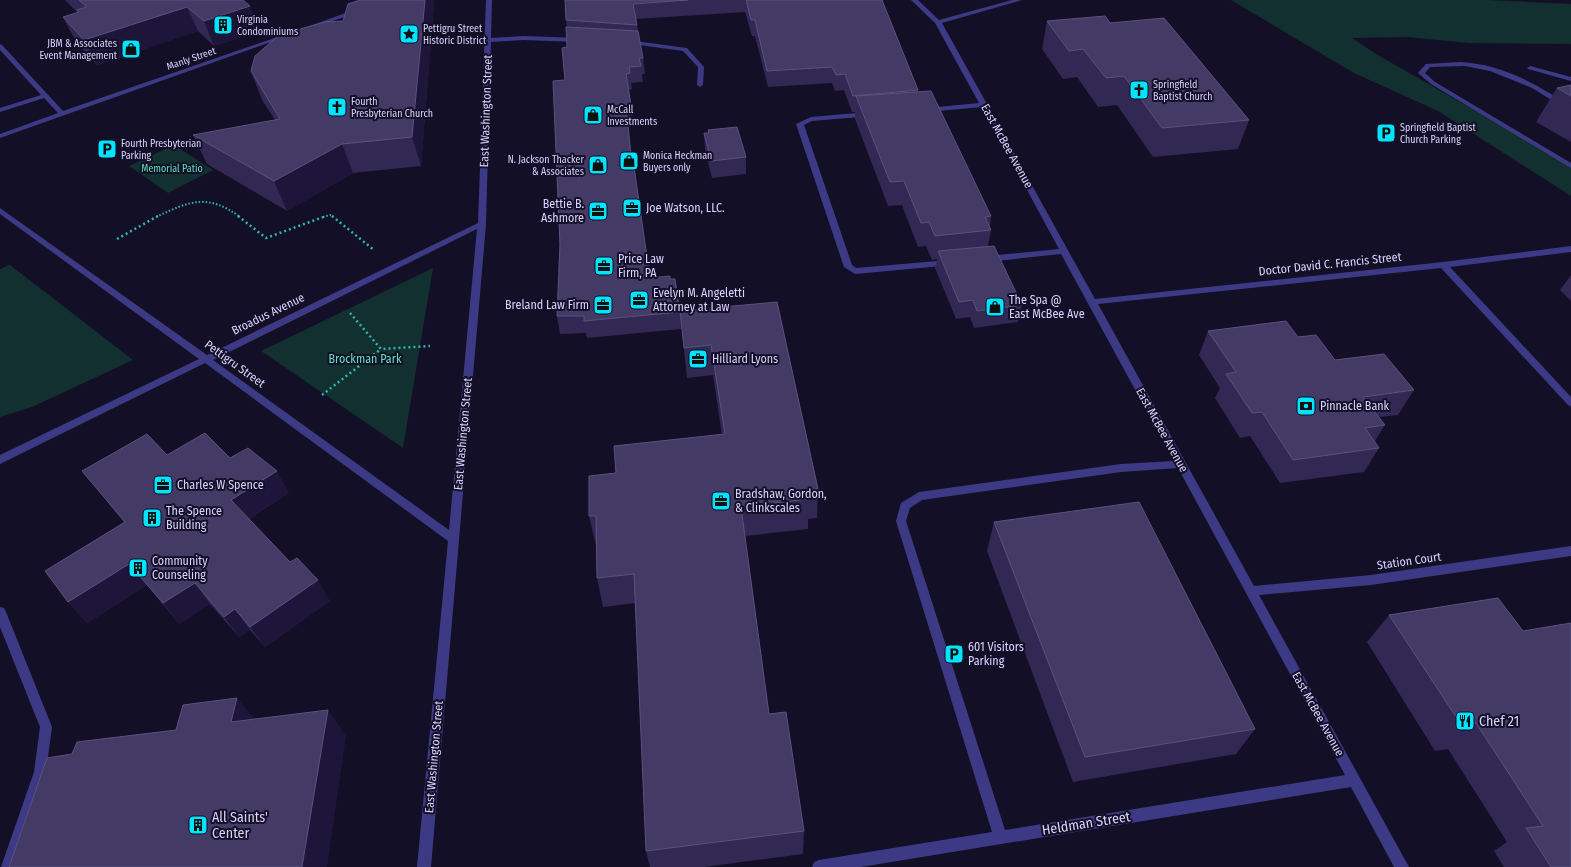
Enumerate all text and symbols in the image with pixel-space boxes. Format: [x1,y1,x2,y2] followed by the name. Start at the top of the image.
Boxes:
[212,14,234,36] building icon: Virginia Condominiums
[237,14,298,38] place label: Virginia Condominiums
[398,23,420,45] place icon: Pettigru Street Historic District
[423,23,487,47] place label: Pettigru Street Historic District
[40,38,118,62] place label: JBM & Associates Event Management
[120,38,142,60] shop icon: JBM & Associates Event Management
[165,45,218,73] street label: Manly Street
[477,54,495,168] street label: East Washington Street
[1128,79,1150,101] church icon: Springfield Baptist Church
[1153,79,1213,103] place label: Springfield Baptist Church
[326,96,348,118] church icon: Fourth Presbyterian Church
[351,96,433,120] place label: Fourth Presbyterian Church
[978,101,1036,191] street label: East McBee Avenue
[582,104,604,126] shop icon: McCall Investments
[607,104,657,128] place label: McCall Investments
[1375,122,1397,144] parking icon: Springfield Baptist Church Parking
[1400,122,1476,146] place label: Springfield Baptist Church Parking
[96,138,118,160] parking icon: Fourth Presbyterian Parking
[121,138,201,162] place label: Fourth Presbyterian Parking
[618,150,640,172] shop icon: Monica Heckman Buyers only
[643,150,712,174] place label: Monica Heckman Buyers only
[508,154,585,178] place label: N. Jackson Thacker & Associates
[587,154,609,176] shop icon: N. Jackson Thacker & Associates
[141,163,203,175] park label: Memorial Patio
[541,197,584,225] place label: Bettie B. Ashmore
[621,197,643,219] office icon: Joe Watson, LLC.
[587,200,609,222] office icon: Bettie B. Ashmore
[646,201,725,215] place label: Joe Watson, LLC.
[1258,250,1402,278] street label: Doctor David C. Francis Street
[618,252,664,280] place label: Price Law Firm, PA
[593,255,615,277] office icon: Price Law Firm, PA
[653,286,745,314] place label: Evelyn M. Angeletti Attorney at Law
[628,289,650,311] office icon: Evelyn M. Angeletti Attorney at Law
[229,290,307,338] street label: Broadus Avenue
[1009,293,1085,321] place label: The Spa @ East McBee Ave
[592,294,614,316] office icon: Breland Law Firm
[984,296,1006,318] shop icon: The Spa @ East McBee Ave
[505,298,589,312] place label: Breland Law Firm
[202,337,268,391] street label: Pettigru Street
[687,348,709,370] office icon: Hilliard Lyons
[328,352,402,366] park label: Brockman Park
[712,352,778,366] place label: Hilliard Lyons
[451,377,475,491] street label: East Washington Street
[1133,385,1191,475] street label: East McBee Avenue
[1295,395,1317,417] bank icon: Pinnacle Bank
[1320,399,1390,413] place label: Pinnacle Bank
[152,474,174,496] office icon: Charles W Spence
[177,478,264,492] place label: Charles W Spence
[735,487,827,515] place label: Bradshaw, Gordon, & Clinkscales
[710,490,732,512] office icon: Bradshaw, Gordon, & Clinkscales
[166,504,222,532] place label: The Spence Building
[141,507,163,529] building icon: The Spence Building
[1376,550,1442,572] street label: Station Court
[152,554,208,582] place label: Community Counseling
[127,557,149,579] building icon: Community Counseling
[968,640,1024,668] place label: 601 Visitors Parking
[943,643,965,665] parking icon: 601 Visitors Parking
[1289,669,1347,759] street label: East McBee Avenue
[422,700,446,814] street label: East Washington Street
[1454,710,1476,732] restaurant icon: Chef 21
[1479,713,1519,730] place label: Chef 21
[1041,808,1132,839] street label: Heldman Street
[212,809,268,842] place label: All Saints' Center
[187,814,209,836] building icon: All Saints' Center

